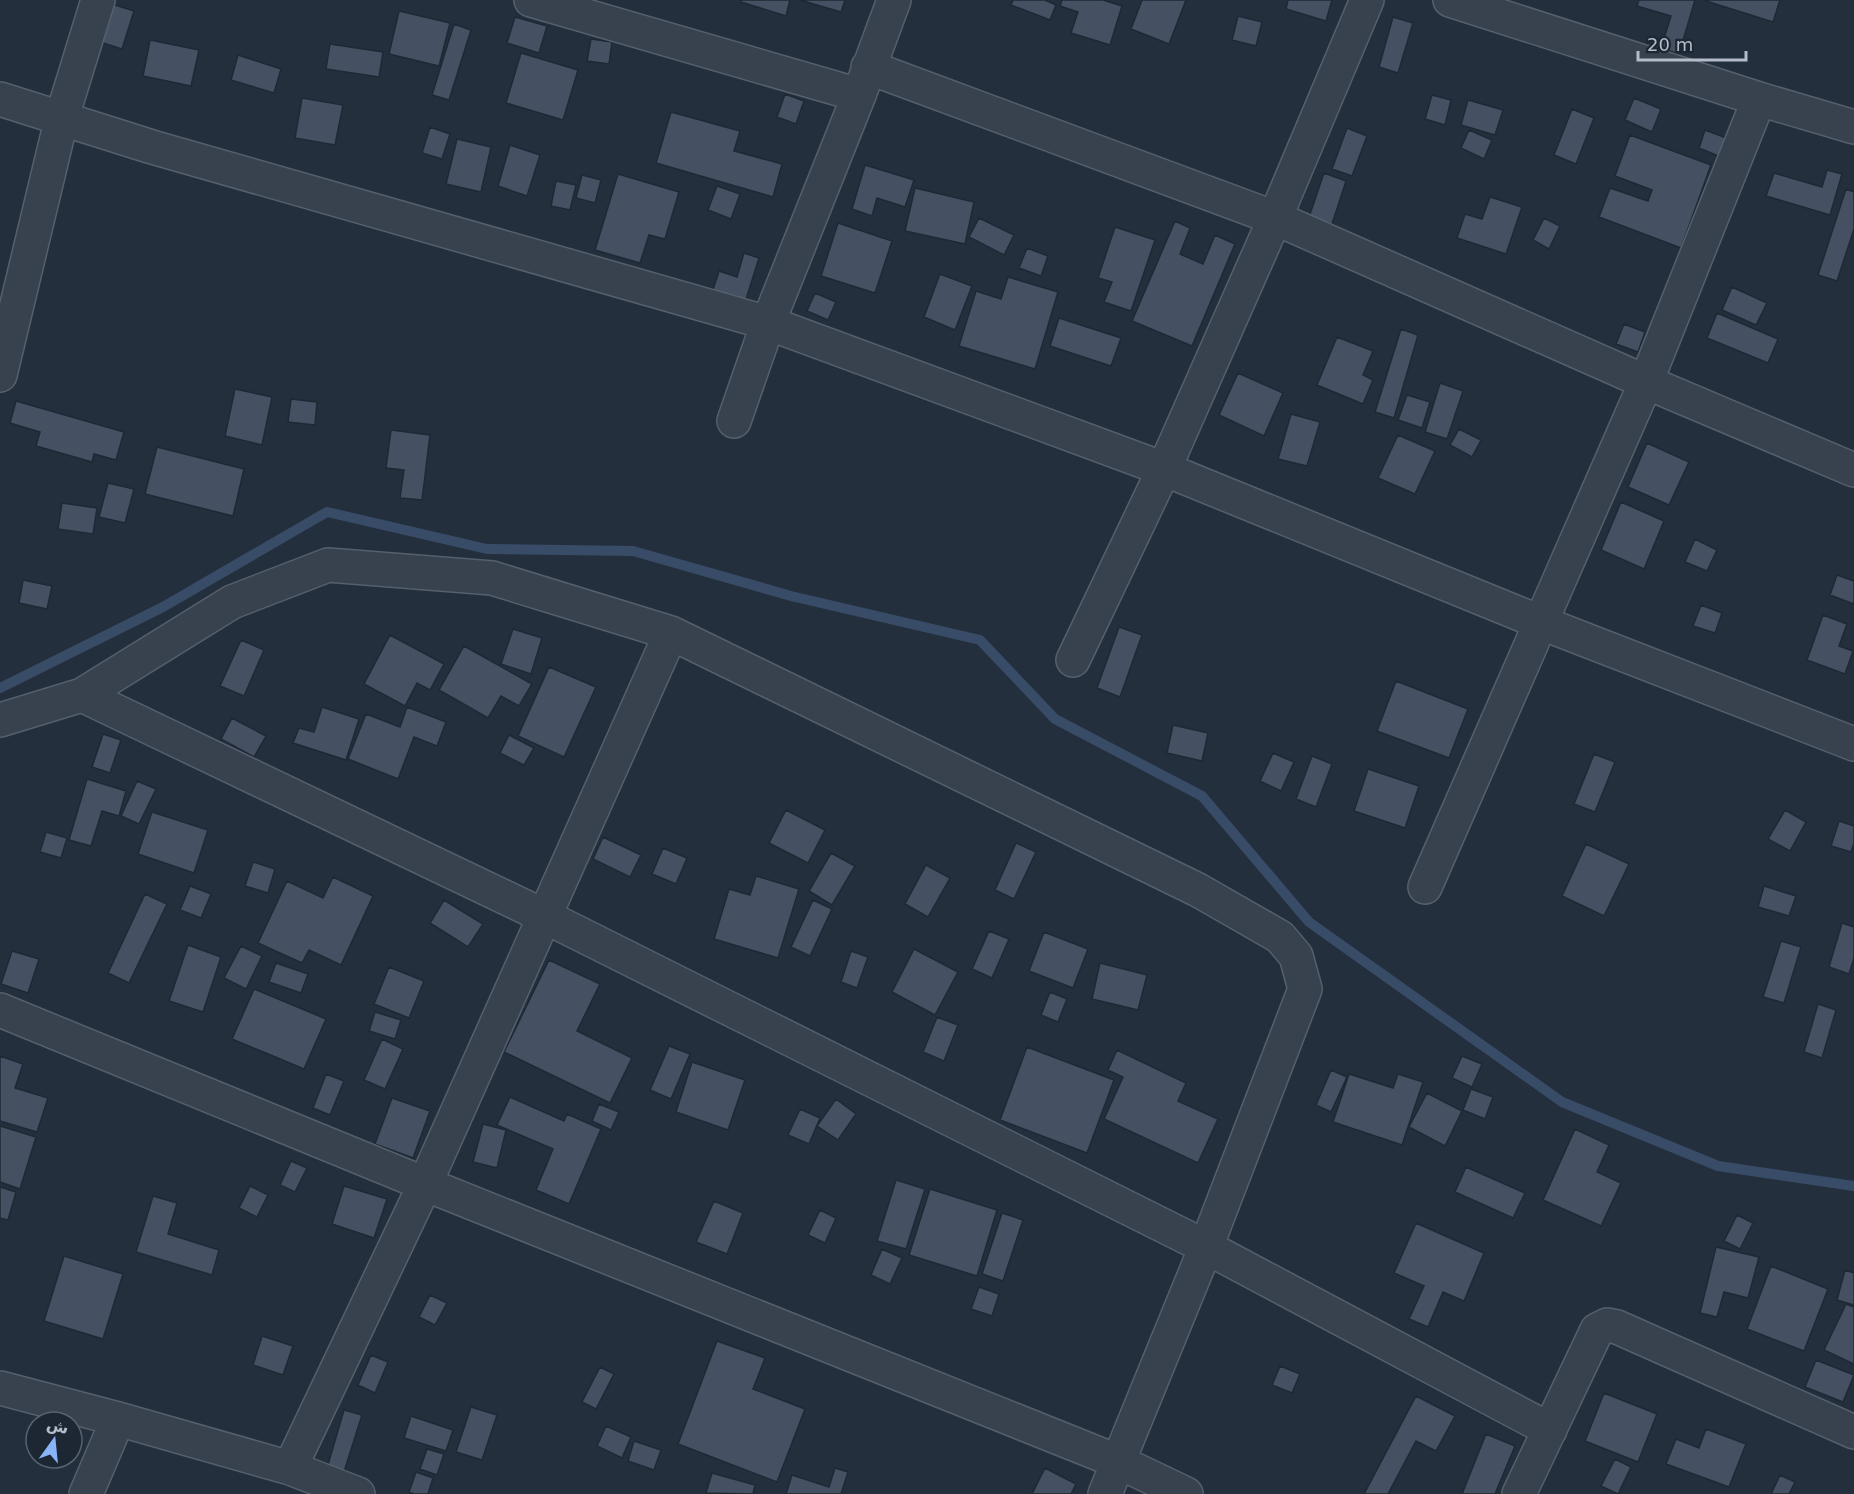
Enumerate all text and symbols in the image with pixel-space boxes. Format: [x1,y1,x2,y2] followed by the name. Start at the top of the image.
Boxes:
[1638,24,1746,62] scale bar
[1647,34,1693,55] text: 20 m
[24,1410,84,1470] north arrow
[45,1414,71,1438] text: ش

